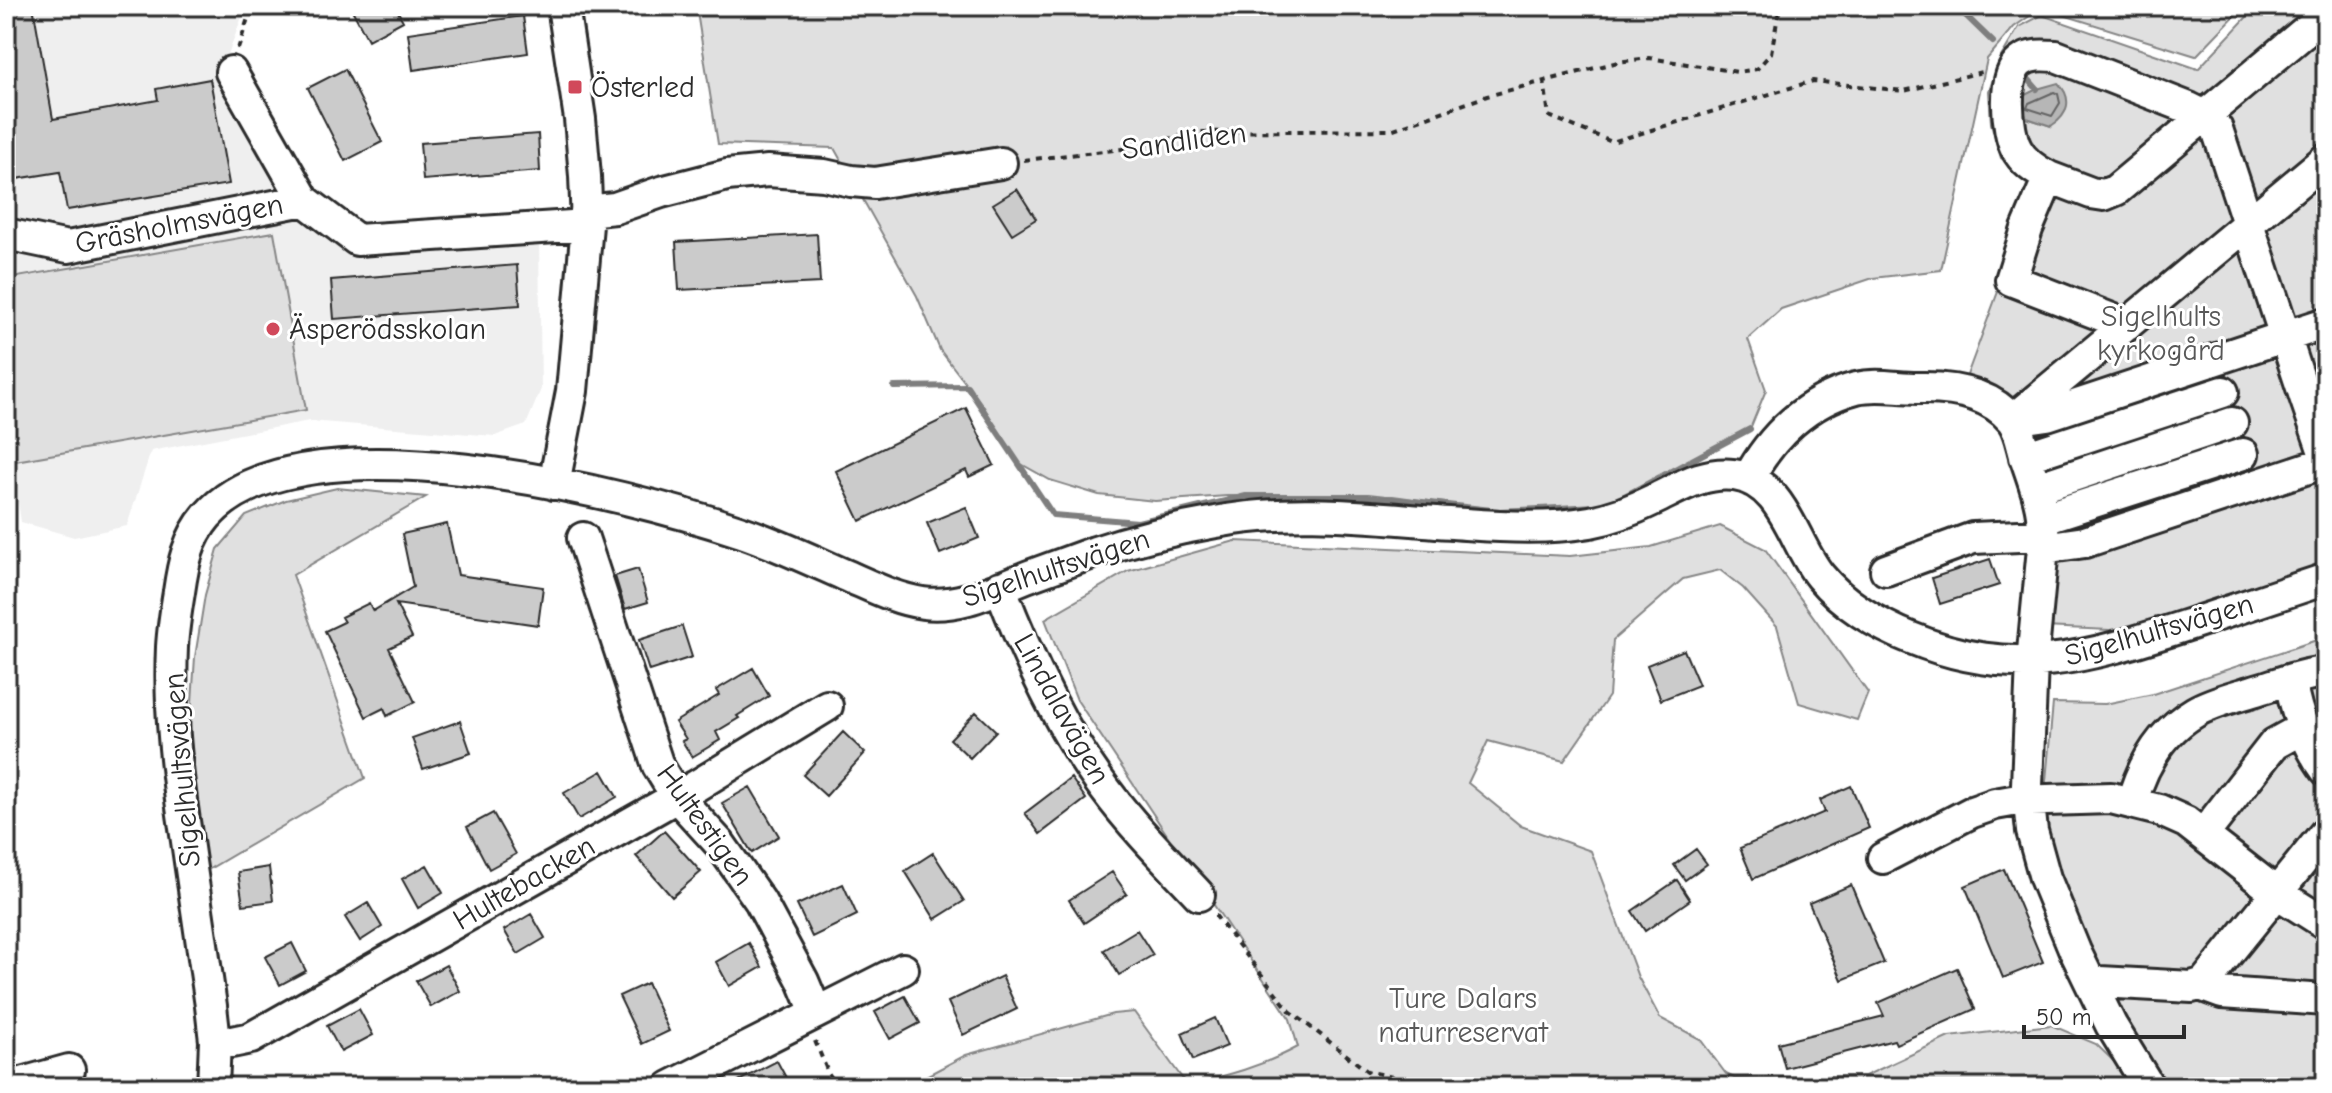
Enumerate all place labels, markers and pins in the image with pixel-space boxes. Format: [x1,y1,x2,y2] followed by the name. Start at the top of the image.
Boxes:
[591,70,695,105] place label: Österled
[566,78,584,96] marker: Österled
[289,312,486,347] place label: Äsperödsskolan
[264,320,282,338] marker: Äsperödsskolan

